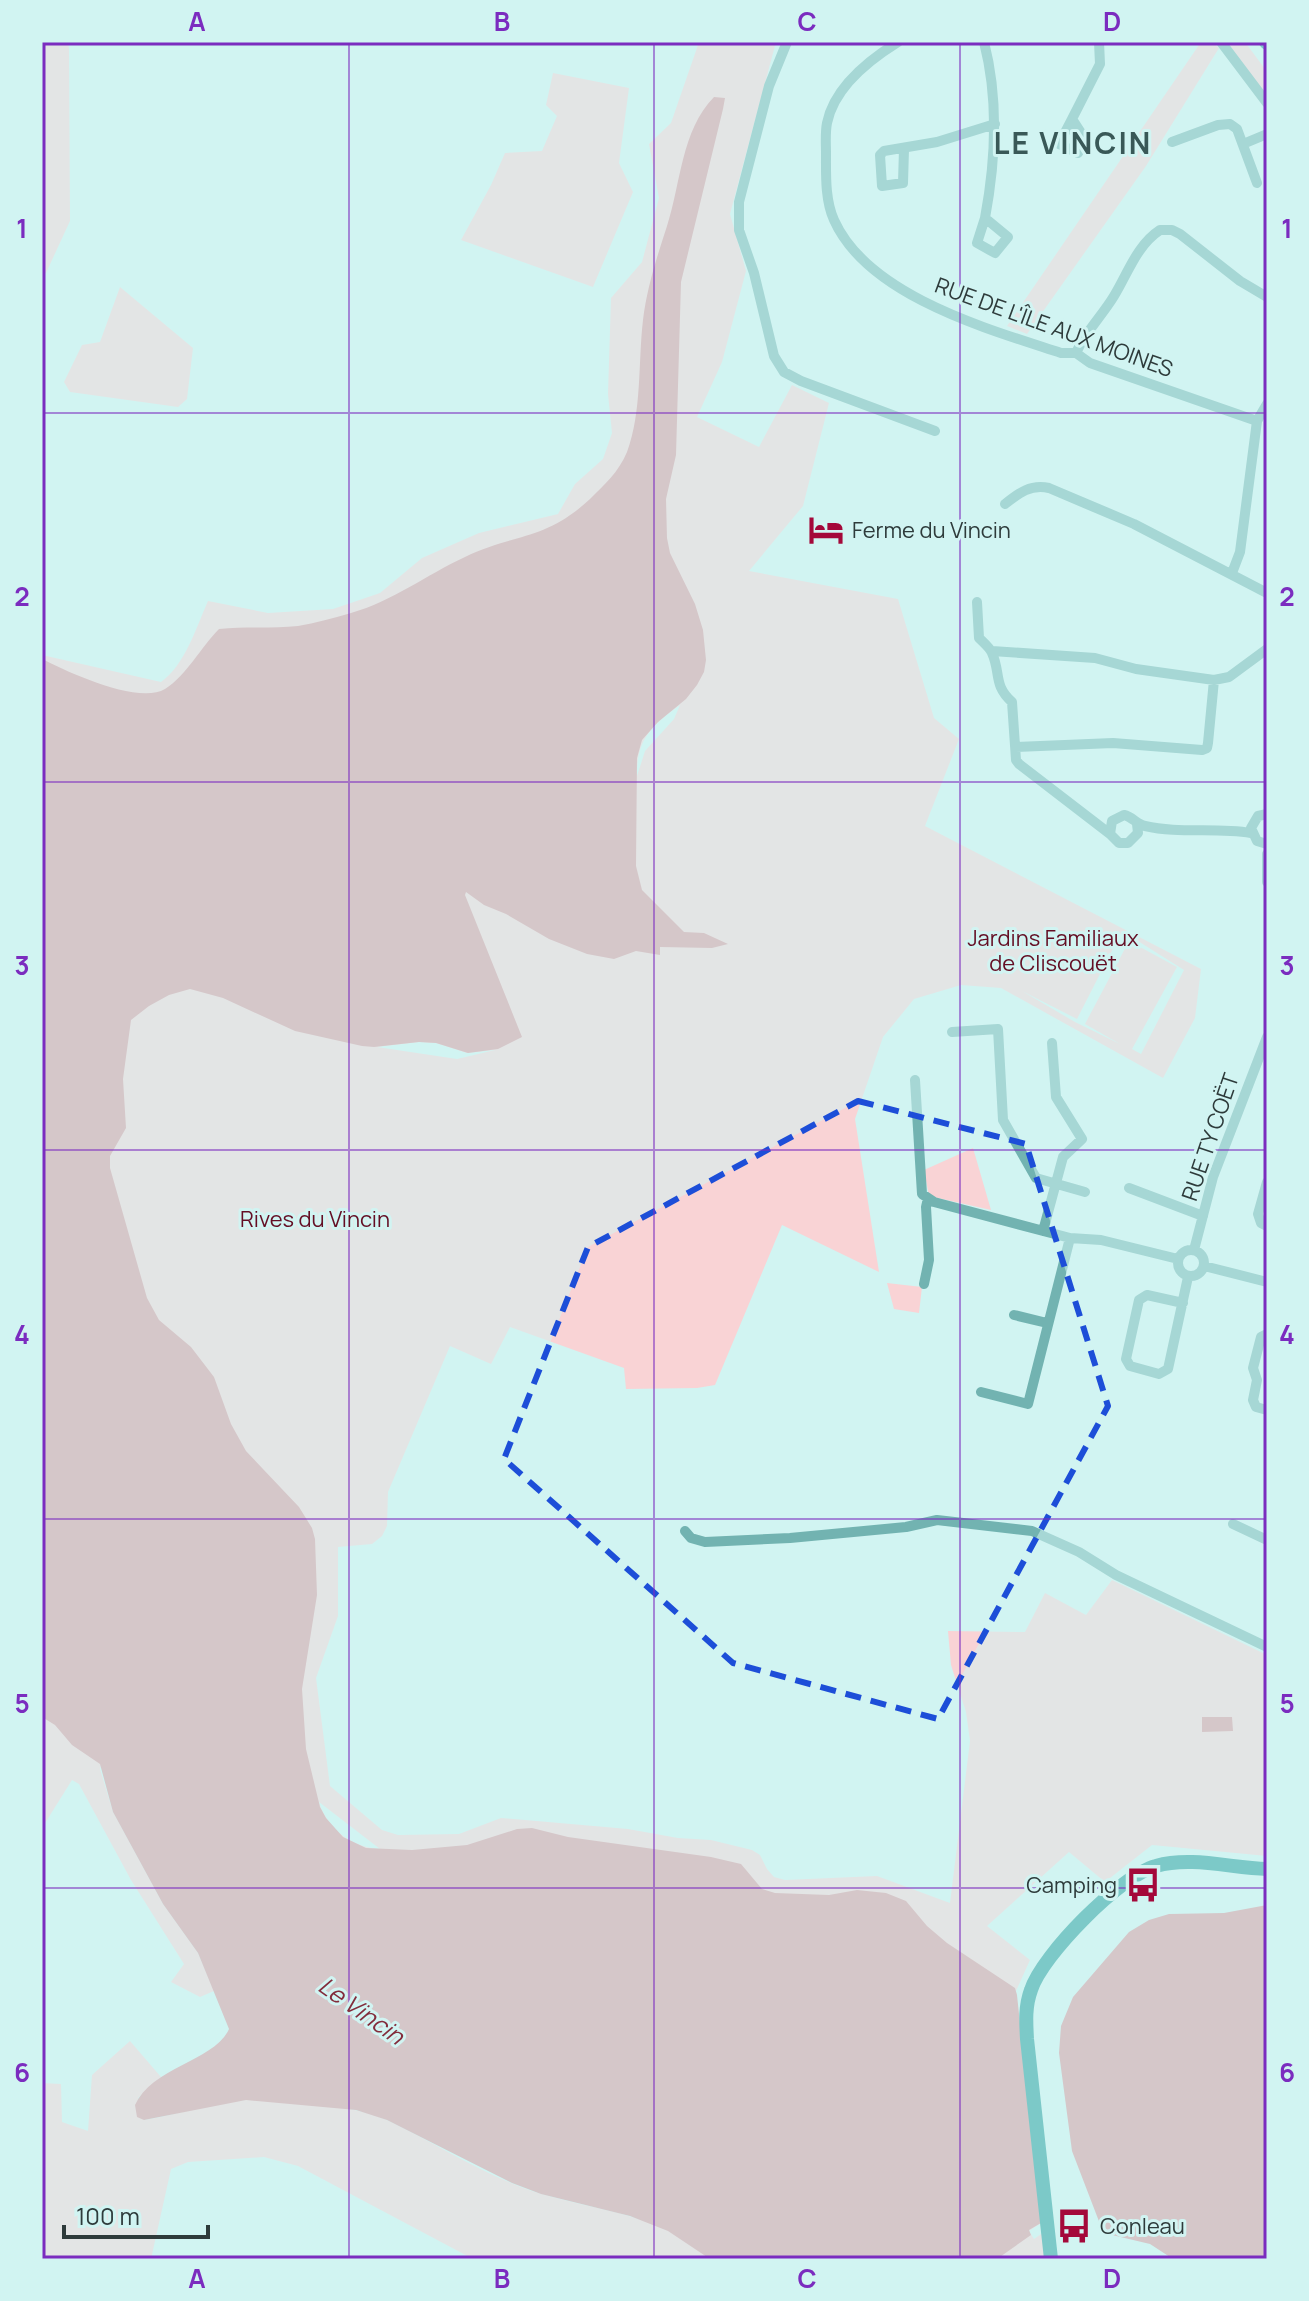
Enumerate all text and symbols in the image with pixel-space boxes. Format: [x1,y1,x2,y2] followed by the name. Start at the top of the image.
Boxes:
[188,3,206,39] text: A
[494,3,510,39] text: B
[797,3,817,39] text: C
[1103,3,1121,39] text: D
[994,122,1152,163] district label: LE VINCIN
[16,210,28,246] text: 1
[1281,210,1293,246] text: 1
[931,270,1177,384] street label: RUE DE L'ÎLE AUX MOINES
[807,511,845,549] hotel icon: Ferme du Vincin
[852,515,1011,545] place label: Ferme du Vincin
[14,578,30,614] text: 2
[1279,578,1295,614] text: 2
[967,923,1139,978] park label: Jardins Familiaux de Cliscouët
[14,947,30,983] text: 3
[1279,947,1295,983] text: 3
[1174,1069,1246,1205] street label: RUE TY COËT
[240,1204,390,1234] park label: Rives du Vincin
[14,1316,30,1352] text: 4
[1279,1316,1295,1352] text: 4
[14,1685,30,1721] text: 5
[1279,1685,1295,1721] text: 5
[1124,1866,1162,1904] bus stop icon: Camping
[1026,1870,1117,1900] place label: Camping
[313,1968,412,2052] water label: Le Vincin
[14,2054,30,2090] text: 6
[1279,2054,1295,2090] text: 6
[64,2189,208,2239] scale bar
[76,2199,140,2232] text: 100 m
[1055,2207,1093,2245] bus stop icon: Conleau
[1100,2211,1185,2241] place label: Conleau
[188,2260,206,2296] text: A
[494,2260,510,2296] text: B
[797,2260,817,2296] text: C
[1103,2260,1121,2296] text: D

